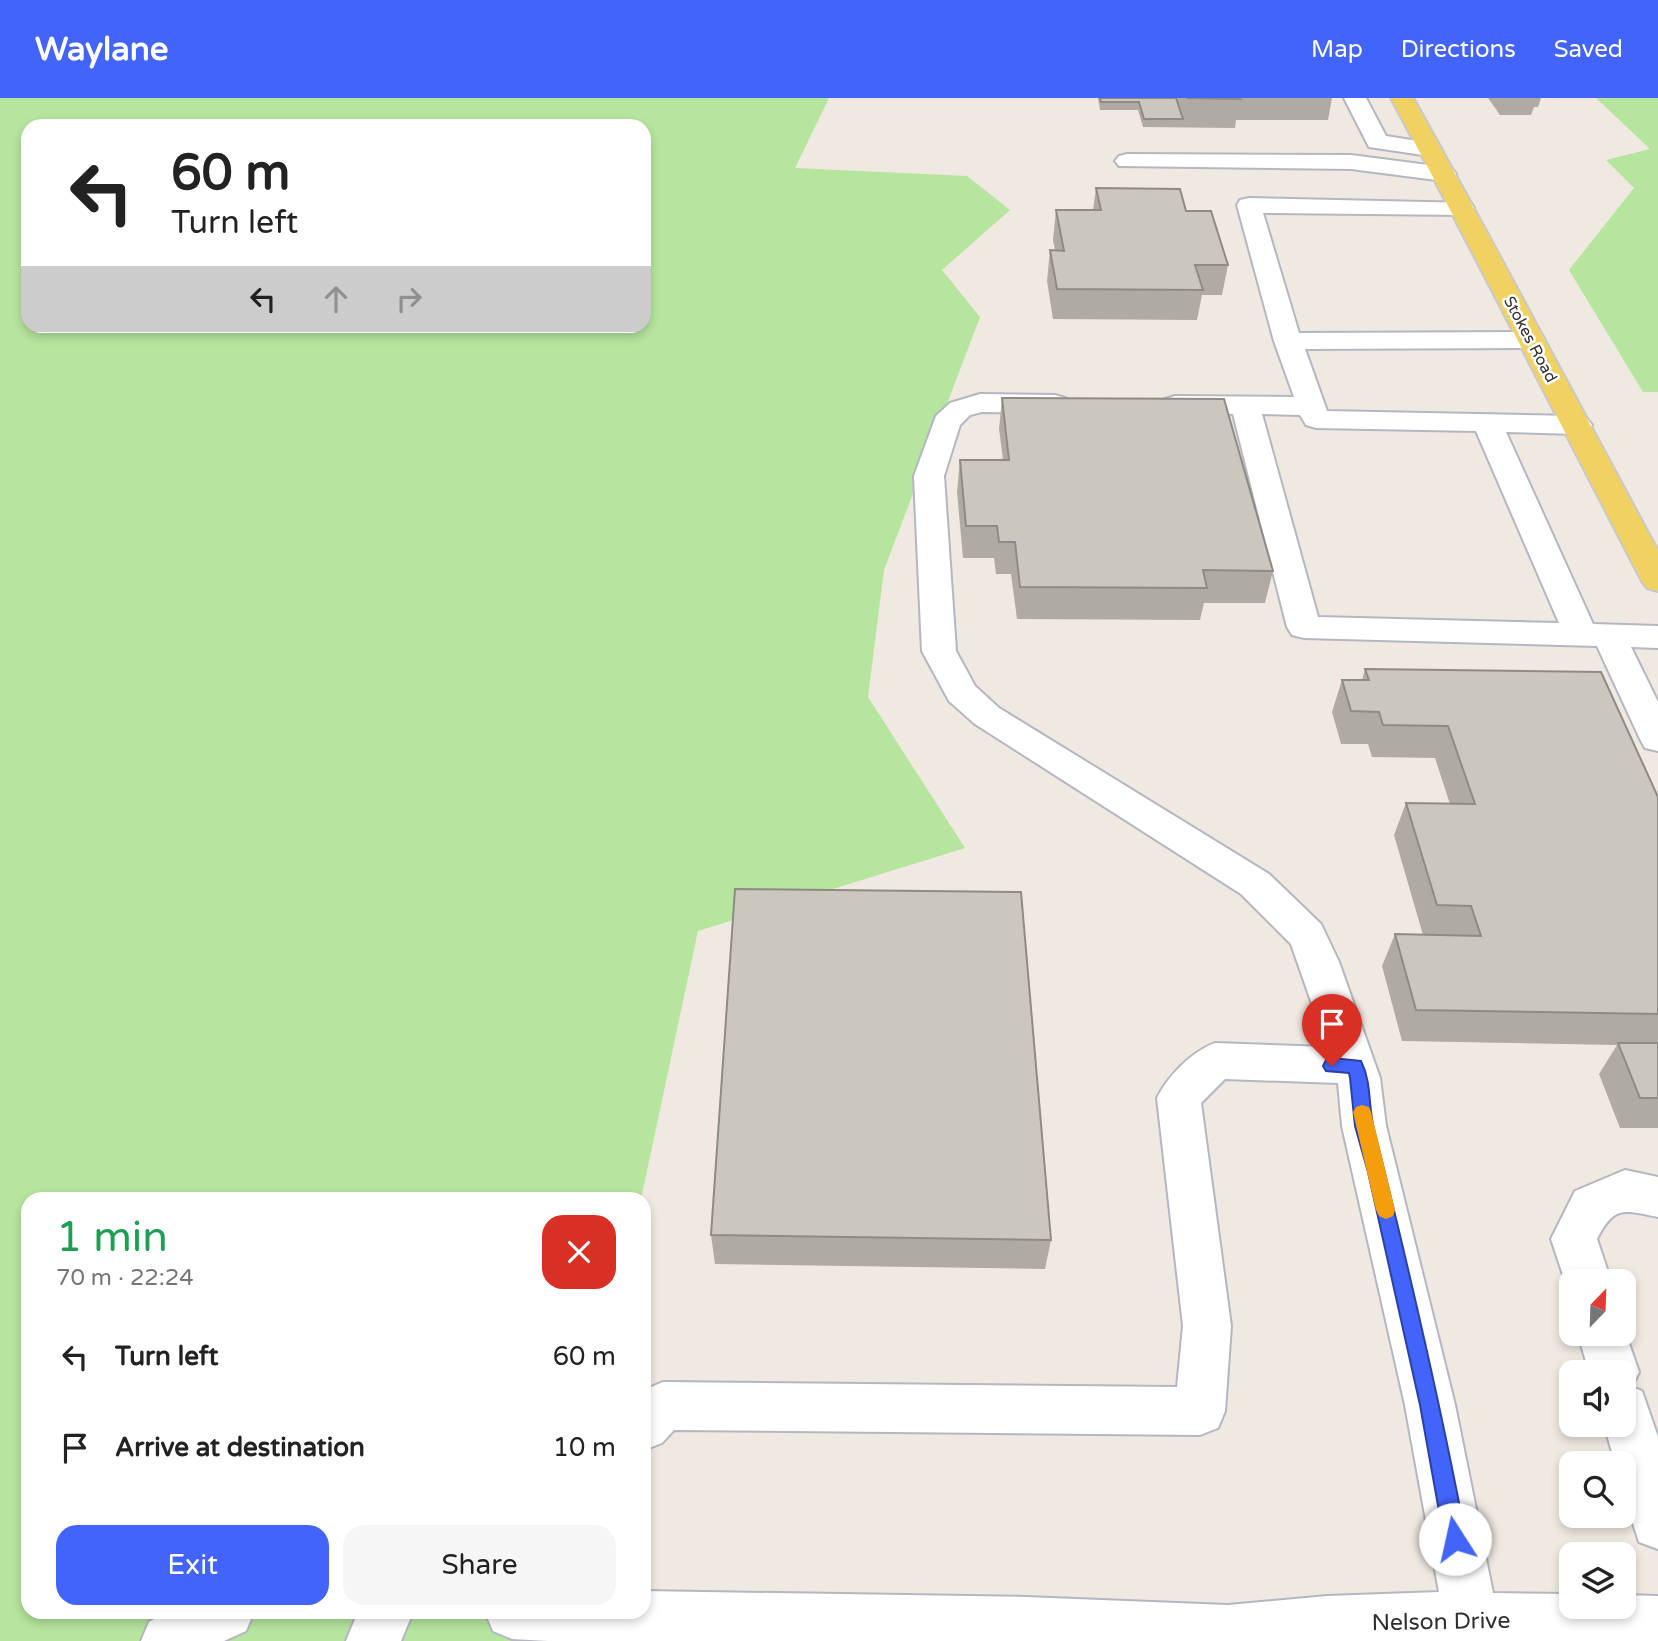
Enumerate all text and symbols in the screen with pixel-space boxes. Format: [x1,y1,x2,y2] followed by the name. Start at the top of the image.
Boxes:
[35,30,169,69] text: Waylane
[1311,35,1363,64] text: Map
[1401,35,1516,64] text: Directions
[1554,35,1623,64] text: Saved
[171,144,290,203] text: 60 m
[56,147,147,238] icon: left
[171,204,298,242] text: Turn left
[244,280,282,318] icon: left
[317,280,355,318] icon: ahead
[390,280,428,318] icon: right
[1499,293,1561,386] street label: Stokes Road
[1302,994,1362,1066] pin
[1313,1005,1351,1043] icon: arrive
[56,1212,168,1263] text: 1 min
[542,1215,616,1289] button: close
[56,1264,194,1292] text: 70 m · 22:24
[1559,1269,1636,1346] north arrow
[1559,1269,1636,1619] map controls
[56,1338,94,1376] icon: left
[115,1341,218,1372] text: Turn left
[553,1341,616,1372] text: 60 m
[1559,1360,1636,1437] button: sound
[56,1429,94,1467] icon: arrive
[115,1432,365,1463] text: Arrive at destination
[553,1432,616,1463] text: 10 m
[1559,1451,1636,1528] button: search
[1418,1502,1492,1576] position arrow
[56,1525,329,1605] button: Exit
[343,1525,616,1605] button: Share
[1559,1542,1636,1619] button: layers
[1372,1607,1511,1637] street label: Nelson Drive

